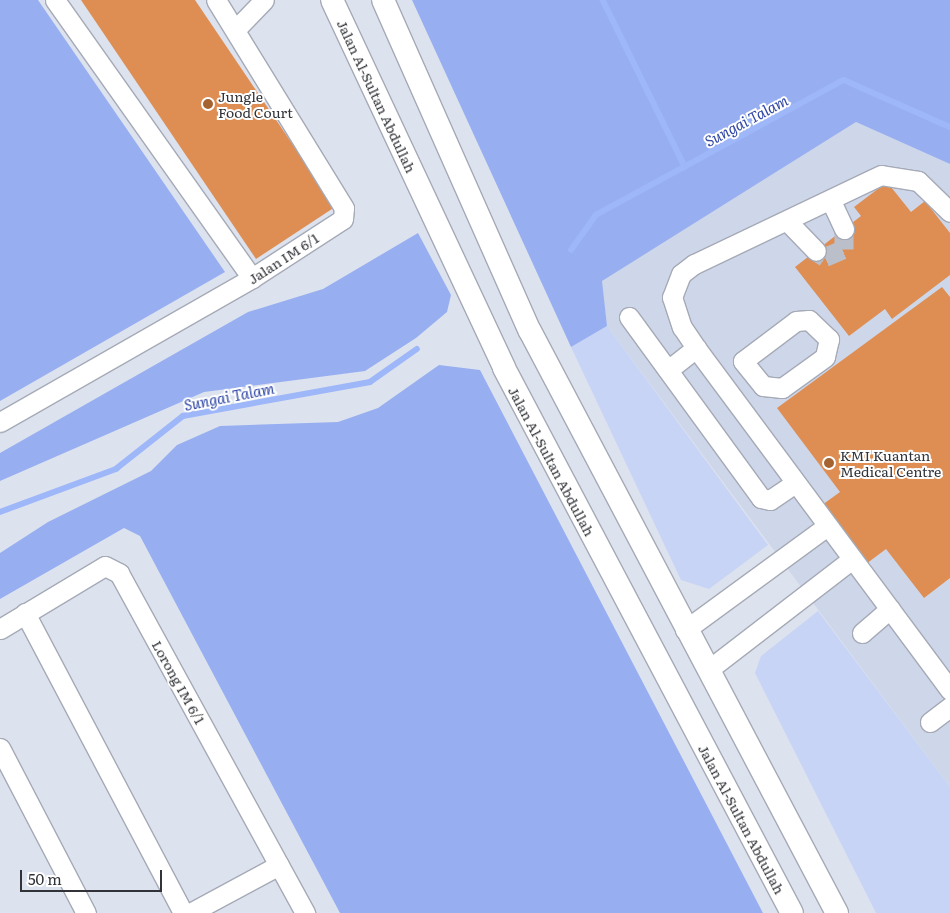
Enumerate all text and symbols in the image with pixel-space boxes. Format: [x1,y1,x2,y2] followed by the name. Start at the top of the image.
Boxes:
[334,17,420,175] street label: Jalan Al-Sultan Abdullah
[218,88,293,120] place label: Jungle Food Court
[701,91,791,149] water label: Sungai Talam
[202,98,214,110] marker: Jungle Food Court
[245,229,321,287] street label: Jalan IM 6/1
[182,378,276,414] water label: Sungai Talam
[505,383,599,539] street label: Jalan Al-Sultan Abdullah
[840,447,941,480] place label: KMI Kuantan Medical Centre
[822,456,836,470] marker: KMI Kuantan Medical Centre
[149,637,209,727] street label: Lorong IM 6/1
[695,741,789,897] street label: Jalan Al-Sultan Abdullah
[22,860,165,892] scale bar
[28,867,62,890] text: 50 m

